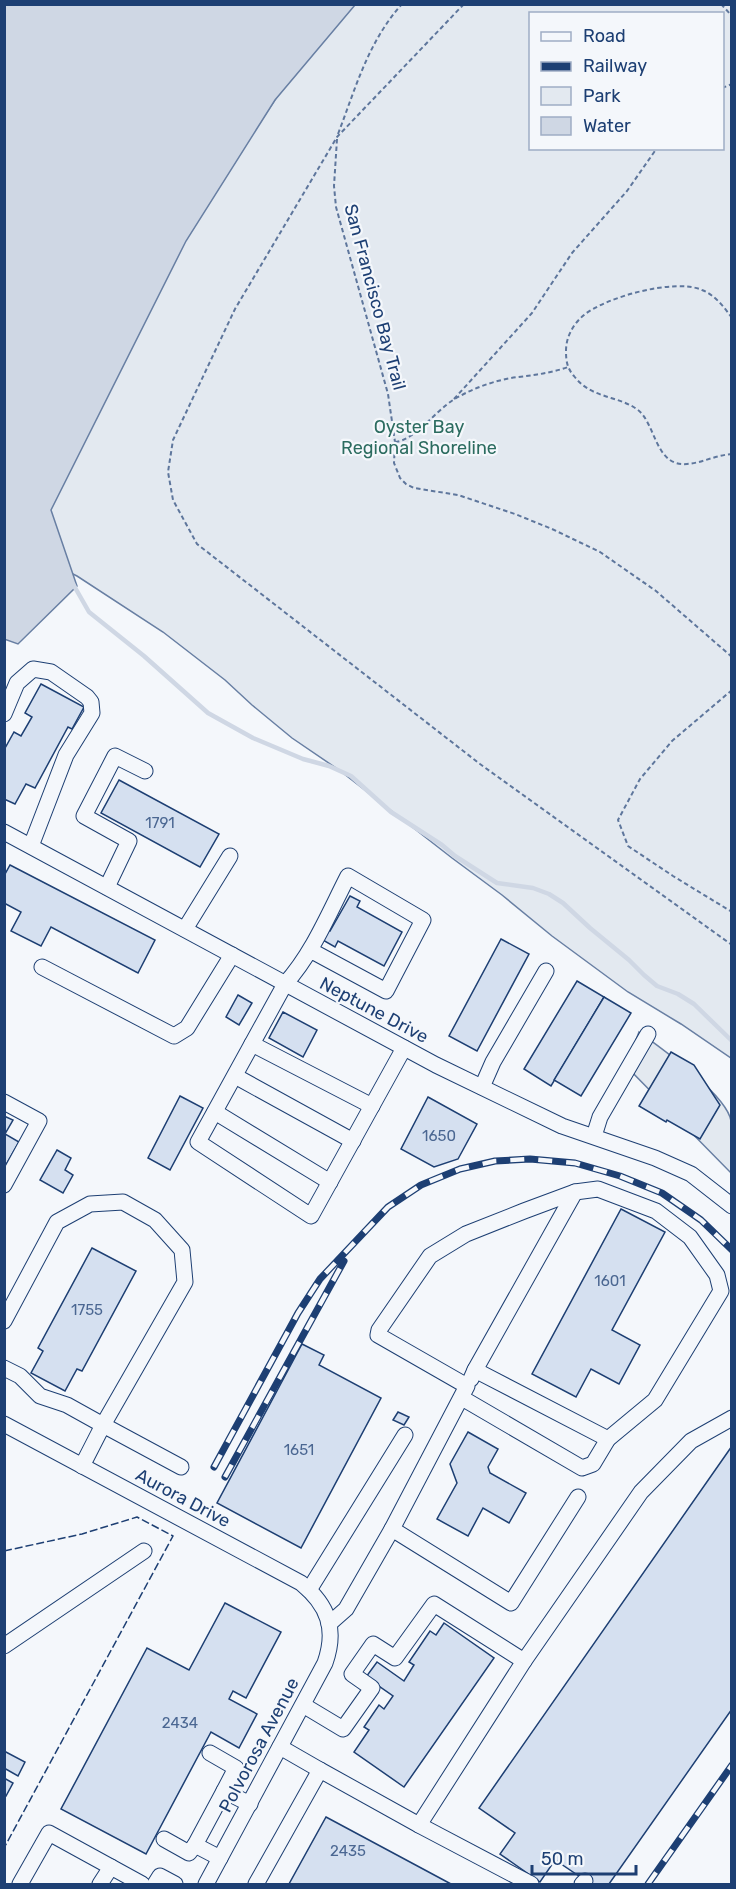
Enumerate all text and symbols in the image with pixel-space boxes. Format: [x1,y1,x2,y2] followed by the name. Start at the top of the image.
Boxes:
[529,12,724,150] legend
[583,25,626,47] text: Road
[583,55,647,77] text: Railway
[583,85,621,107] text: Park
[583,115,631,137] text: Water
[340,201,410,393] street label: San Francisco Bay Trail
[341,416,497,459] park label: Oyster Bay Regional Shoreline
[145,814,175,832] house number: 1791
[316,972,432,1048] street label: Neptune Drive
[422,1127,456,1145] house number: 1650
[594,1272,626,1290] house number: 1601
[71,1301,103,1319] house number: 1755
[284,1441,314,1459] house number: 1651
[132,1464,234,1532] street label: Aurora Drive
[214,1674,304,1816] street label: Polvorosa Avenue
[162,1714,198,1732] house number: 2434
[532,1838,636,1876] scale bar
[330,1842,366,1860] house number: 2435
[541,1848,584,1870] text: 50 m

